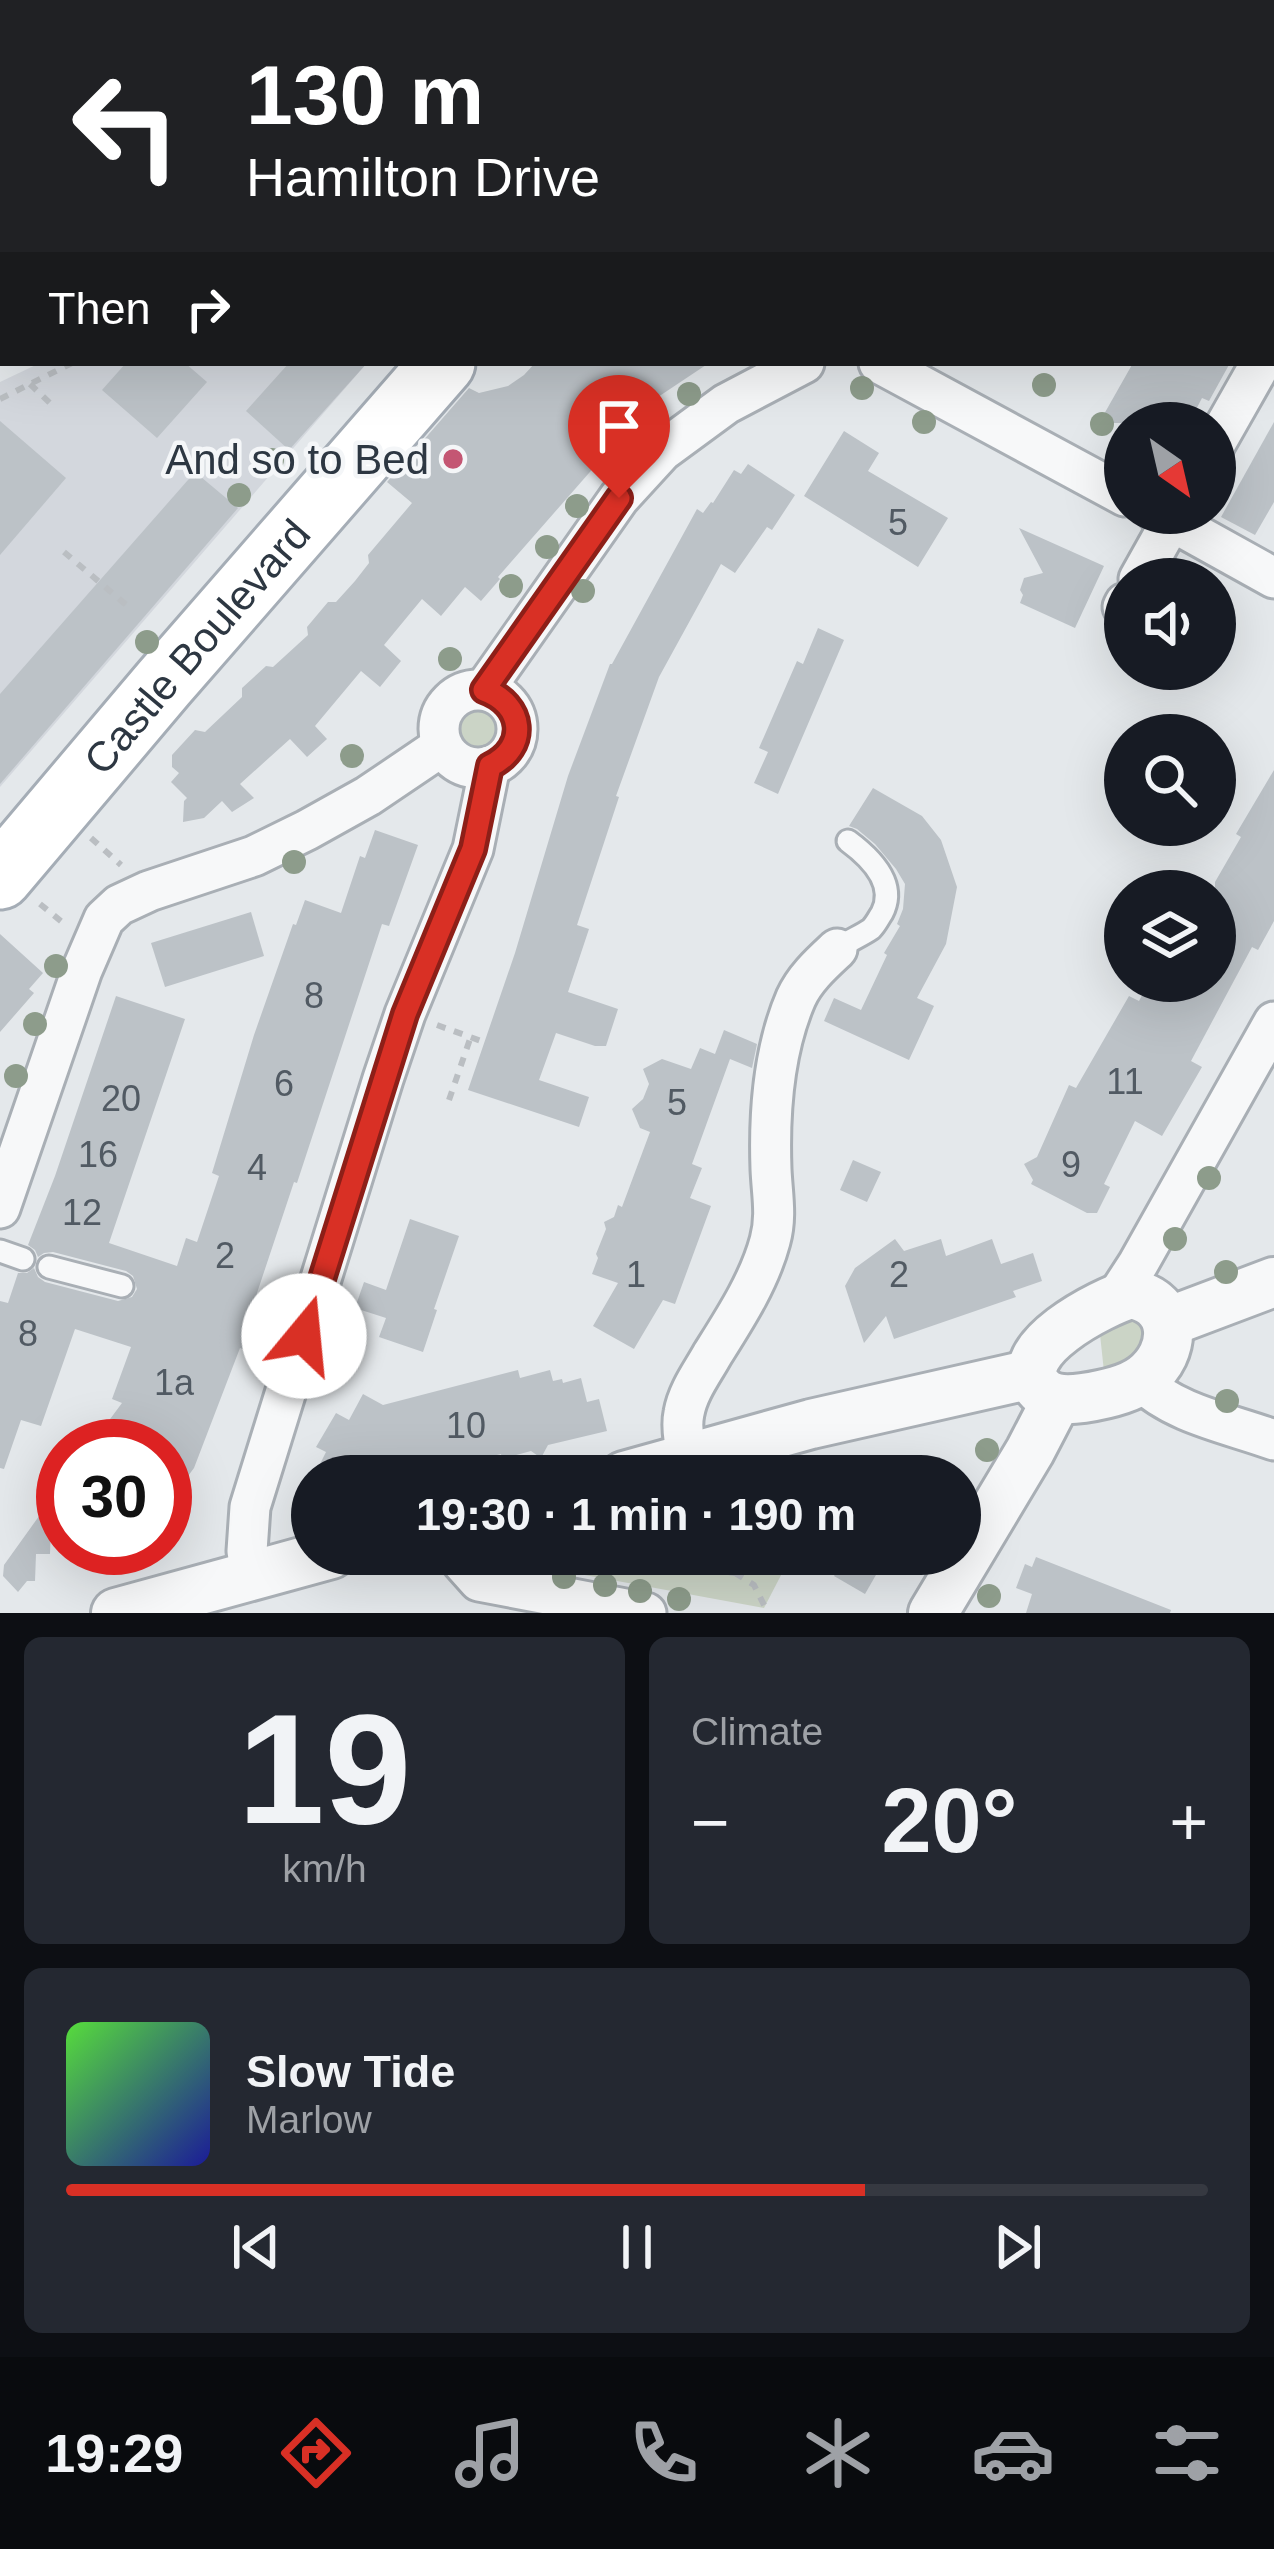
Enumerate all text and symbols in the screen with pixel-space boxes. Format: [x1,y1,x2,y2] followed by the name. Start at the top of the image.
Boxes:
[48,48,204,204] icon: left
[246,48,484,142] text: 130 m
[246,147,600,207] text: Hamilton Drive
[175,276,241,342] icon: right
[48,283,151,334] text: Then
[568,375,670,498] pin
[586,393,652,459] icon: arrive
[1104,402,1236,534] north arrow
[1104,402,1236,1002] map controls
[165,436,429,483] place label: And so to Bed
[440,446,466,472] marker: And so to Bed
[888,502,908,543] house number: 5
[74,510,319,783] street label: Castle Boulevard
[1104,558,1236,690] button: sound
[1104,714,1236,846] button: search
[1104,870,1236,1002] button: layers
[304,975,324,1016] house number: 8
[1106,1061,1144,1102] house number: 11
[274,1063,294,1104] house number: 6
[101,1078,141,1119] house number: 20
[667,1082,687,1123] house number: 5
[78,1134,118,1175] house number: 16
[1061,1144,1081,1185] house number: 9
[247,1147,267,1188] house number: 4
[62,1192,102,1233] house number: 12
[215,1235,235,1276] house number: 2
[626,1254,646,1295] house number: 1
[889,1254,909,1295] house number: 2
[241,1273,367,1399] position arrow
[18,1313,38,1354] house number: 8
[154,1362,195,1403] house number: 1a
[446,1405,486,1446] house number: 10
[36,1419,192,1575] speed limit sign: 30
[416,1489,856,1540] text: 19:30 · 1 min · 190 m
[238,1682,411,1856] text: 19
[691,1710,823,1753] text: Climate
[881,1771,1018,1871] text: 20°
[691,1785,730,1859] text: −
[1169,1785,1208,1859] text: +
[282,1847,367,1890] text: km/h
[246,2046,455,2097] text: Slow Tide
[246,2098,372,2141] text: Marlow
[223,2214,289,2280] icon: previous
[604,2214,670,2280] icon: pause
[985,2214,1051,2280] icon: next
[274,2411,358,2495] icon: directions
[448,2411,532,2495] icon: music
[622,2411,706,2495] icon: phone
[796,2411,880,2495] icon: climate
[971,2411,1055,2495] icon: car
[1145,2411,1229,2495] icon: filters
[45,2423,183,2483] text: 19:29

